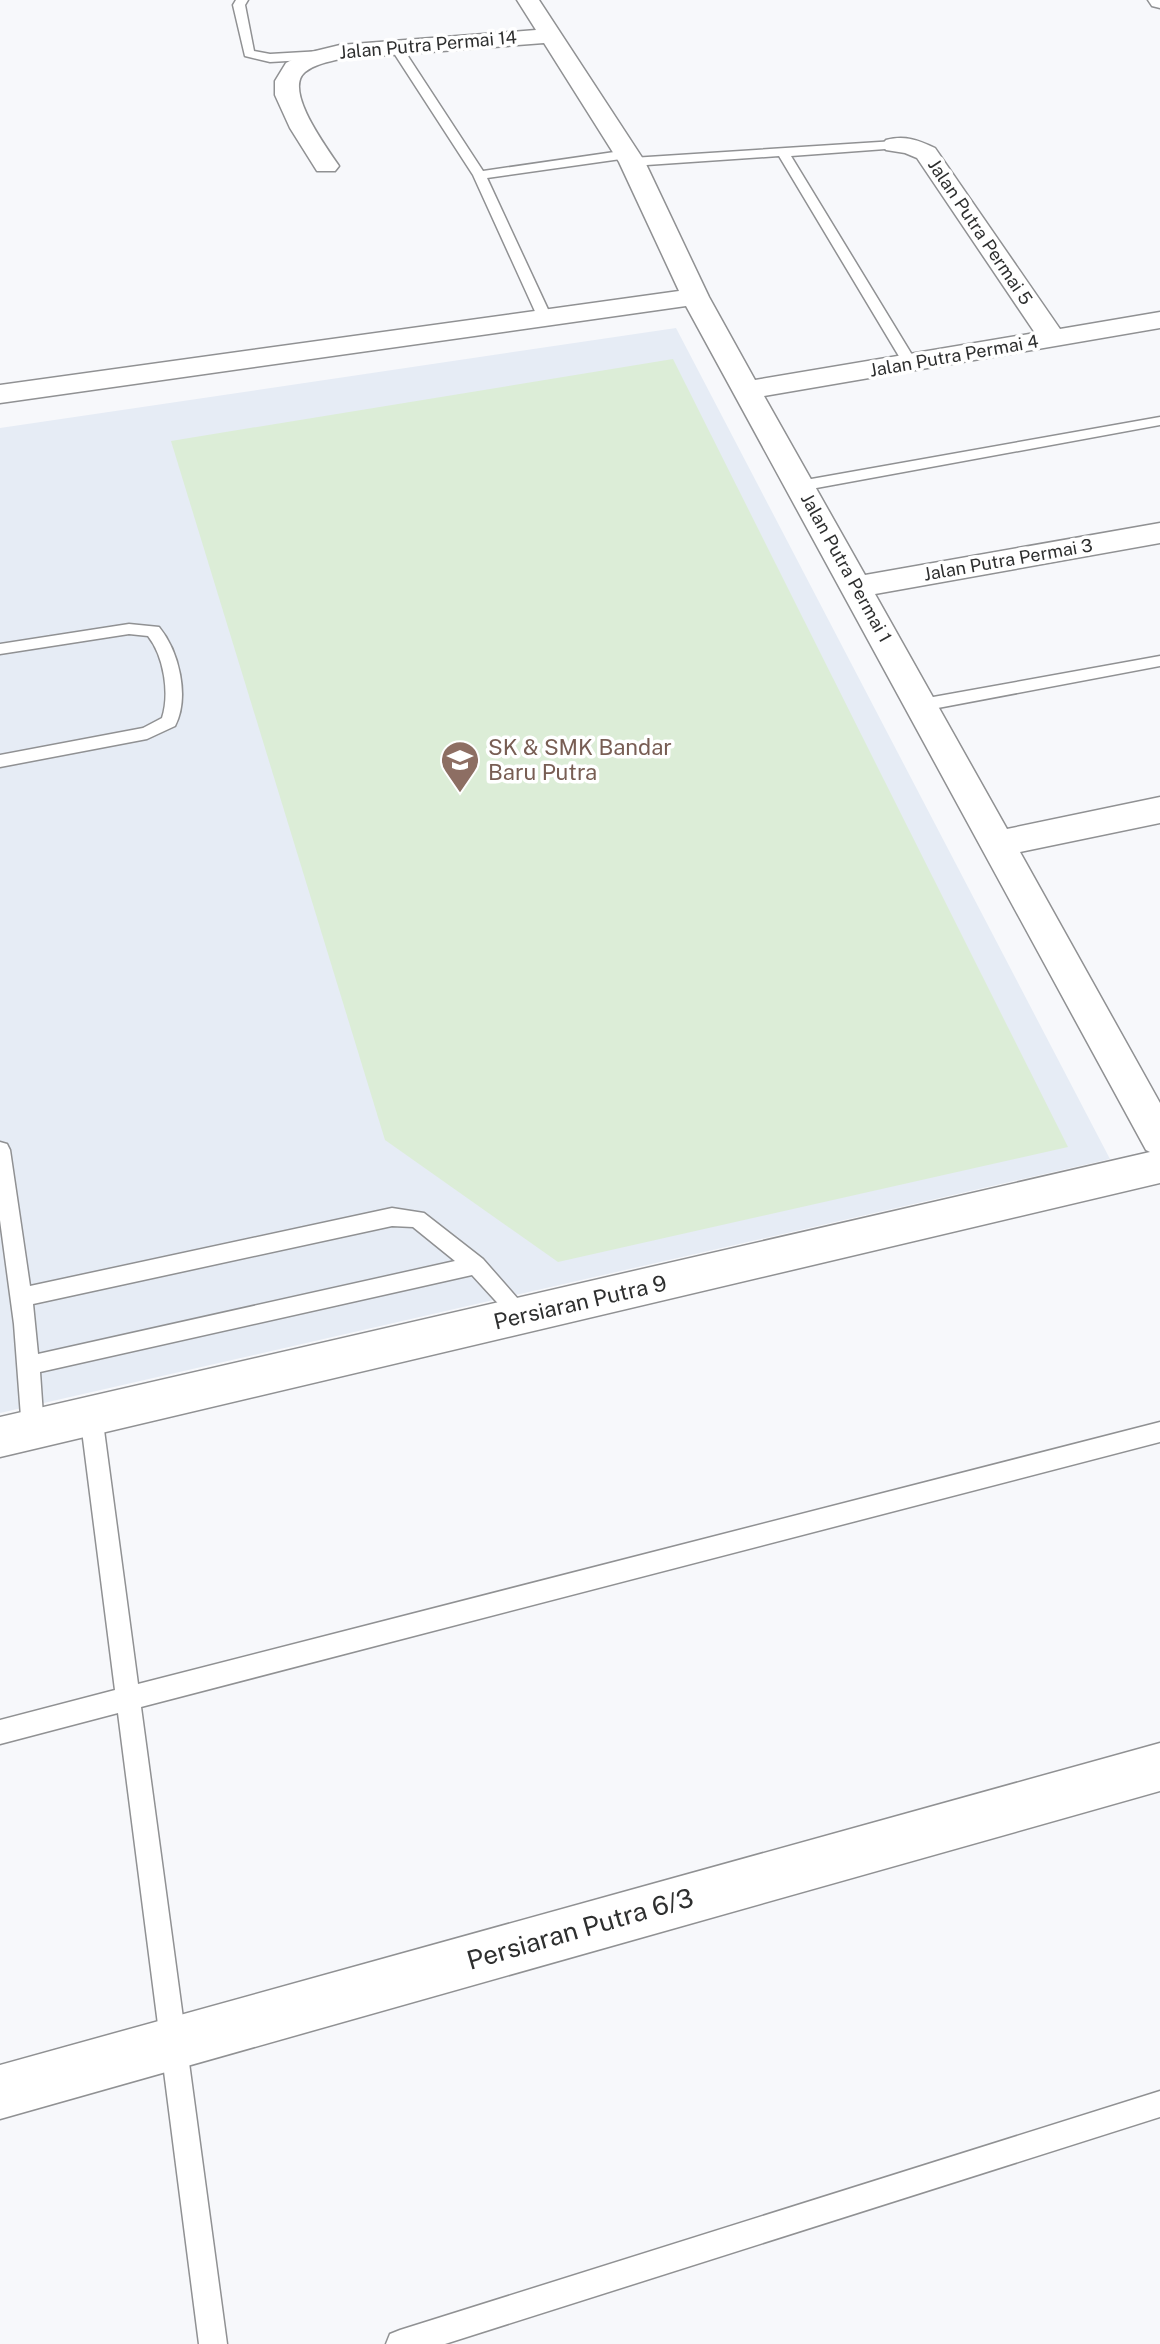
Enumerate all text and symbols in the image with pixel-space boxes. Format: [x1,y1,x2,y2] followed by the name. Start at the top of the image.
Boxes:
[338,26,518,63] street label: Jalan Putra Permai 14
[924,155,1037,309] street label: Jalan Putra Permai 5
[868,330,1040,381] street label: Jalan Putra Permai 4
[797,490,896,646] street label: Jalan Putra Permai 1
[922,534,1094,585] street label: Jalan Putra Permai 3
[488,734,672,785] place label: SK & SMK Bandar Baru Putra
[439,739,481,794] school or university icon: SK & SMK Bandar Baru Putra
[491,1269,669,1335] street label: Persiaran Putra 9
[463,1881,697,1976] street label: Persiaran Putra 6/3

